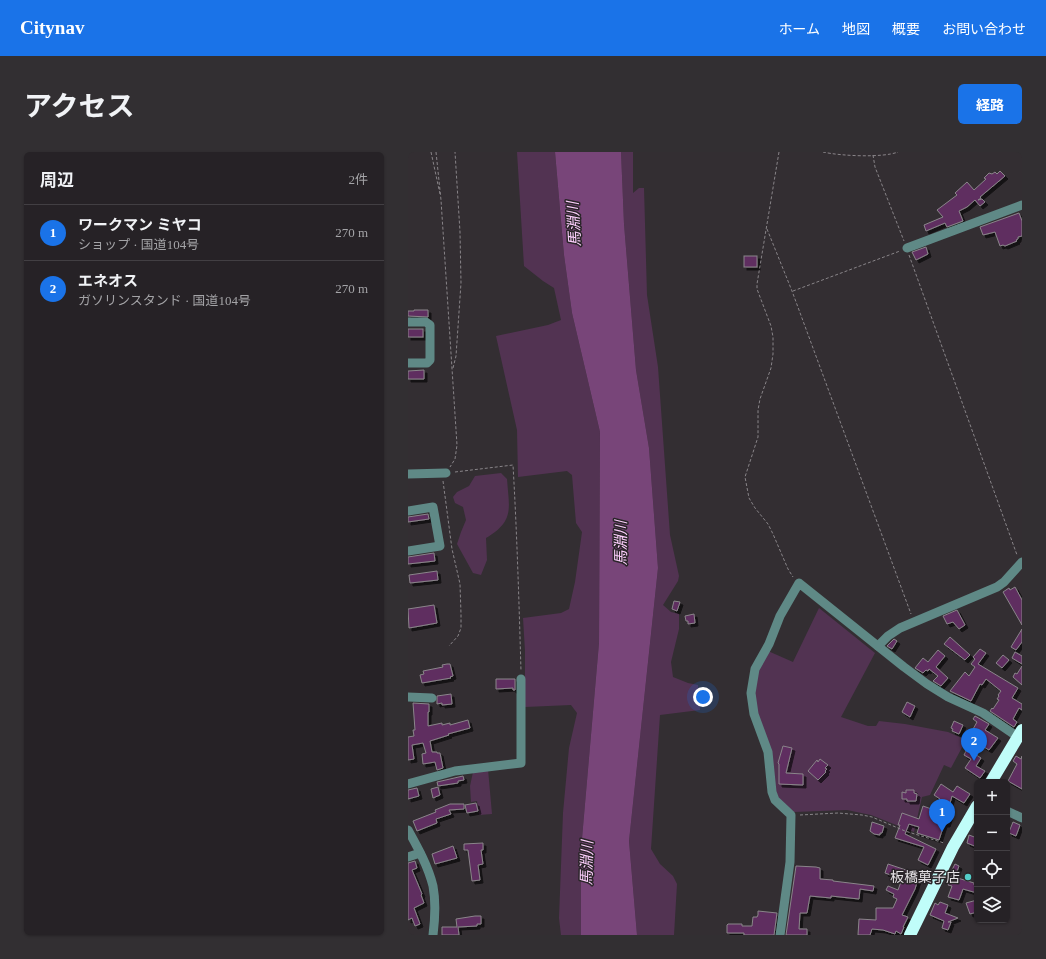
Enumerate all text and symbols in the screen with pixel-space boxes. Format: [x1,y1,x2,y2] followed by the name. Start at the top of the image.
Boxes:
[20,17,84,38] text: Citynav
[778,22,820,37] text: ホーム
[842,22,870,37] text: 地図
[892,22,920,37] text: 概要
[942,22,1026,37] text: お問い合わせ
[958,84,1022,124] button: 経路
[24,91,135,122] text: アクセス
[40,171,74,190] text: 周辺
[348,172,368,187] text: 2件
[565,199,583,247] water label: 馬淵川
[78,217,202,233] text: ワークマン ミヤコ
[50,225,56,240] text: 1
[335,225,368,240] text: 270 m
[78,237,199,252] text: ショップ · 国道104号
[78,273,138,289] text: エネオス
[50,281,56,296] text: 2
[335,281,368,296] text: 270 m
[78,293,251,308] text: ガソリンスタンド · 国道104号
[613,519,629,566] water label: 馬淵川
[693,687,713,707] your location
[961,728,987,761] pin: 2
[974,779,1010,923] map controls
[974,779,1010,815] button: +
[929,799,955,832] pin: 1
[974,815,1010,851] button: −
[579,838,595,886] water label: 馬淵川
[974,851,1010,887] button: locate
[890,870,960,885] place label: 板橋菓子店
[963,872,973,882] marker: 板橋菓子店
[974,887,1010,923] button: layers

